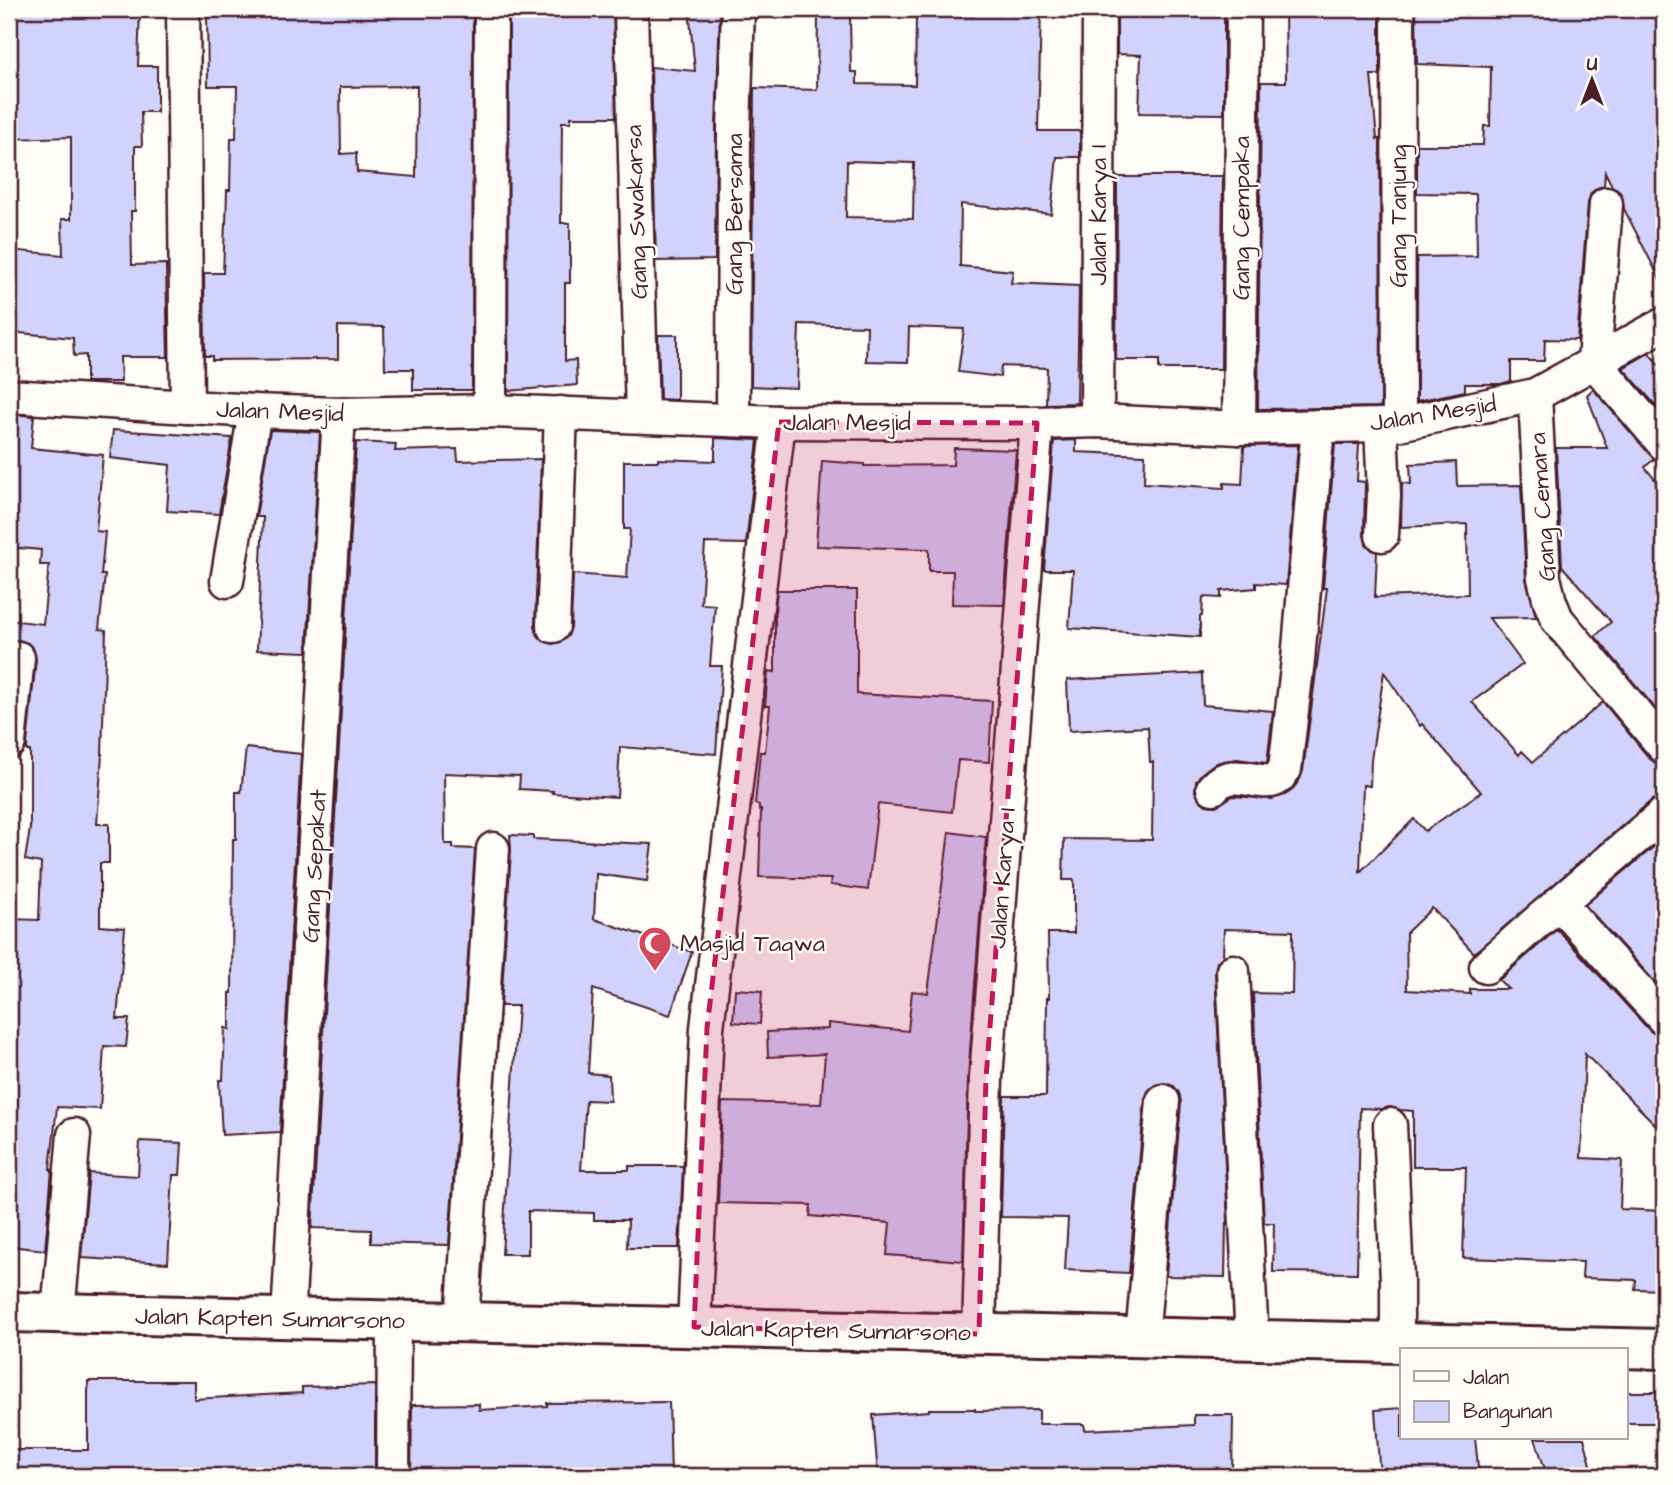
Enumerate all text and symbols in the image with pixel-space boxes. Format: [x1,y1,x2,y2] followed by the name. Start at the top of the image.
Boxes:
[1558,46,1628,116] north arrow
[1587,51,1598,78] text: U
[617,124,658,300] street label: Gang Swakarsa
[718,133,753,295] street label: Gang Bersama
[1225,136,1260,300] street label: Gang Cempaka
[1082,144,1117,286] street label: Jalan Karya I
[1382,145,1417,287] street label: Gang Tanjung
[1367,387,1499,441] street label: Jalan Mesjid
[216,393,344,431] street label: Jalan Mesjid
[783,406,911,440] street label: Jalan Mesjid
[1521,431,1566,583] street label: Gang Cemara
[294,788,337,944] street label: Gang Sepakat
[981,806,1026,950] street label: Jalan Karya I
[636,924,674,973] mosque icon: Masjid Taqwa
[680,927,825,961] place label: Masjid Taqwa
[135,1300,406,1338] street label: Jalan Kapten Sumarsono
[701,1312,972,1350] street label: Jalan Kapten Sumarsono
[1400,1348,1628,1440] legend
[1463,1363,1509,1392] text: Jalan
[1463,1397,1552,1428] text: Bangunan

